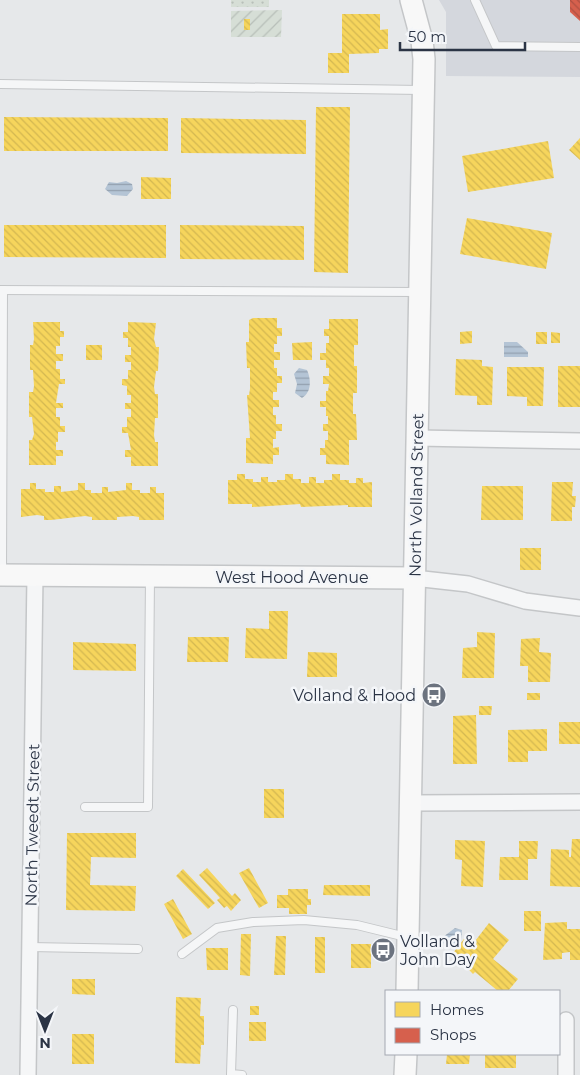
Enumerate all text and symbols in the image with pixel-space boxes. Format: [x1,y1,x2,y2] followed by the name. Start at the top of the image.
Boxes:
[400,20,525,52] scale bar
[408,27,446,46] text: 50 m
[406,412,427,577] street label: North Volland Street
[215,568,369,587] street label: West Hood Avenue
[421,682,447,708] bus stop icon: Volland & Hood
[293,686,416,705] place label: Volland & Hood
[22,743,43,907] street label: North Tweedt Street
[399,932,475,969] place label: Volland & John Day
[370,937,396,963] bus stop icon: Volland & John Day
[385,990,560,1055] legend
[430,1000,484,1019] text: Homes
[20,1005,70,1055] north arrow
[430,1025,476,1044] text: Shops
[39,1034,51,1052] text: N

